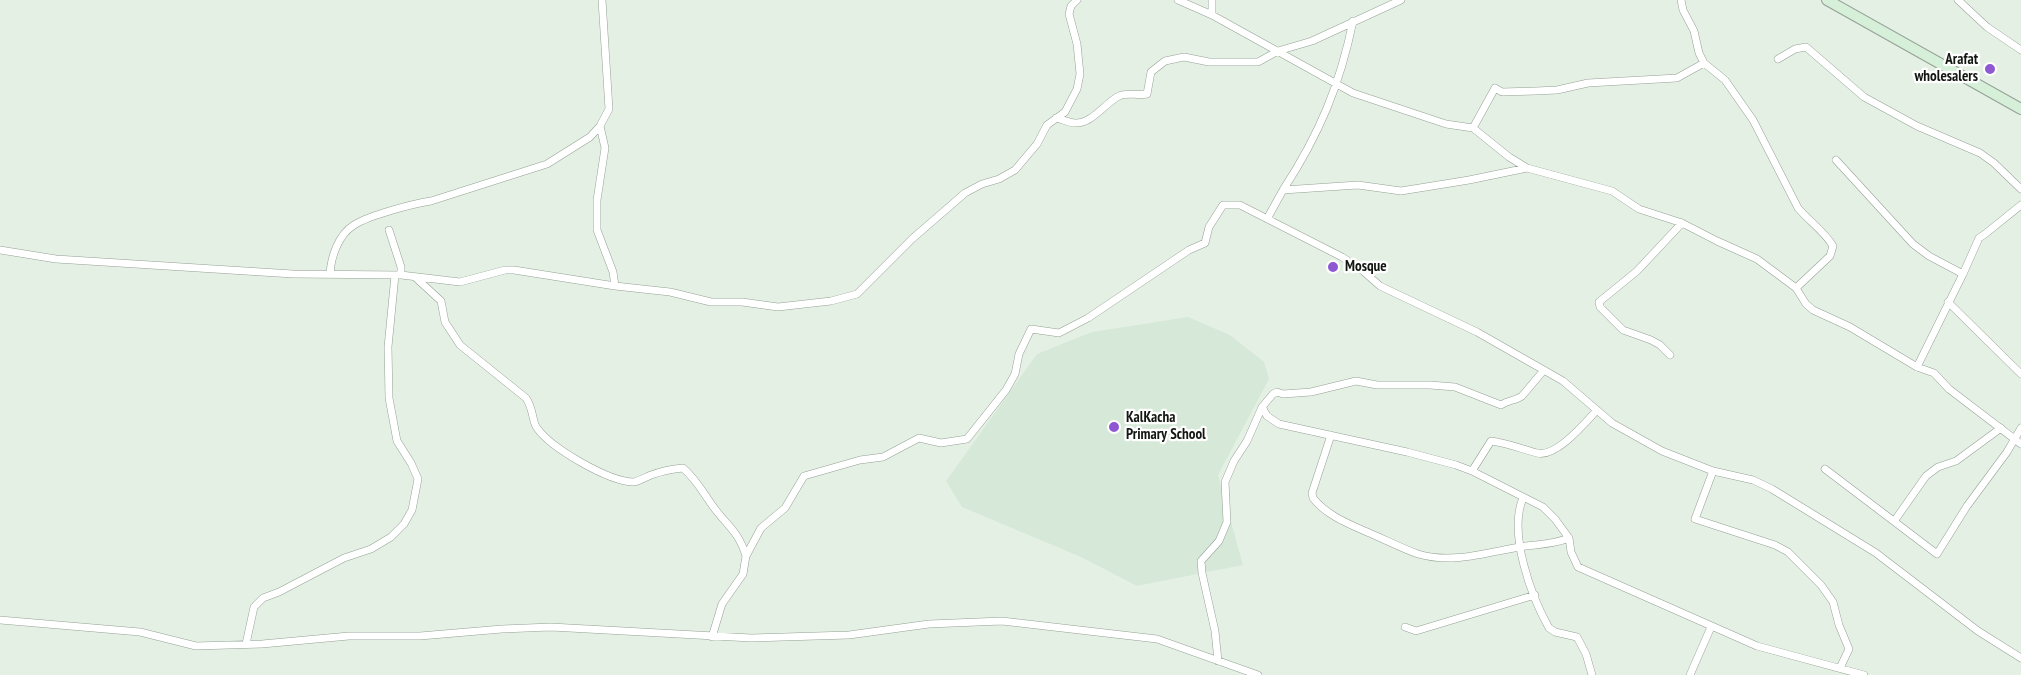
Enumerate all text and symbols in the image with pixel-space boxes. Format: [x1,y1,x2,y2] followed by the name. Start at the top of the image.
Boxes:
[1914,51,1978,86] place label: Arafat wholesalers
[1983,62,1997,76] marker: Arafat wholesalers
[1345,258,1387,276] place label: Mosque
[1326,260,1340,274] marker: Mosque
[1126,409,1206,444] place label: KalKacha Primary School
[1107,420,1121,434] marker: KalKacha Primary School

